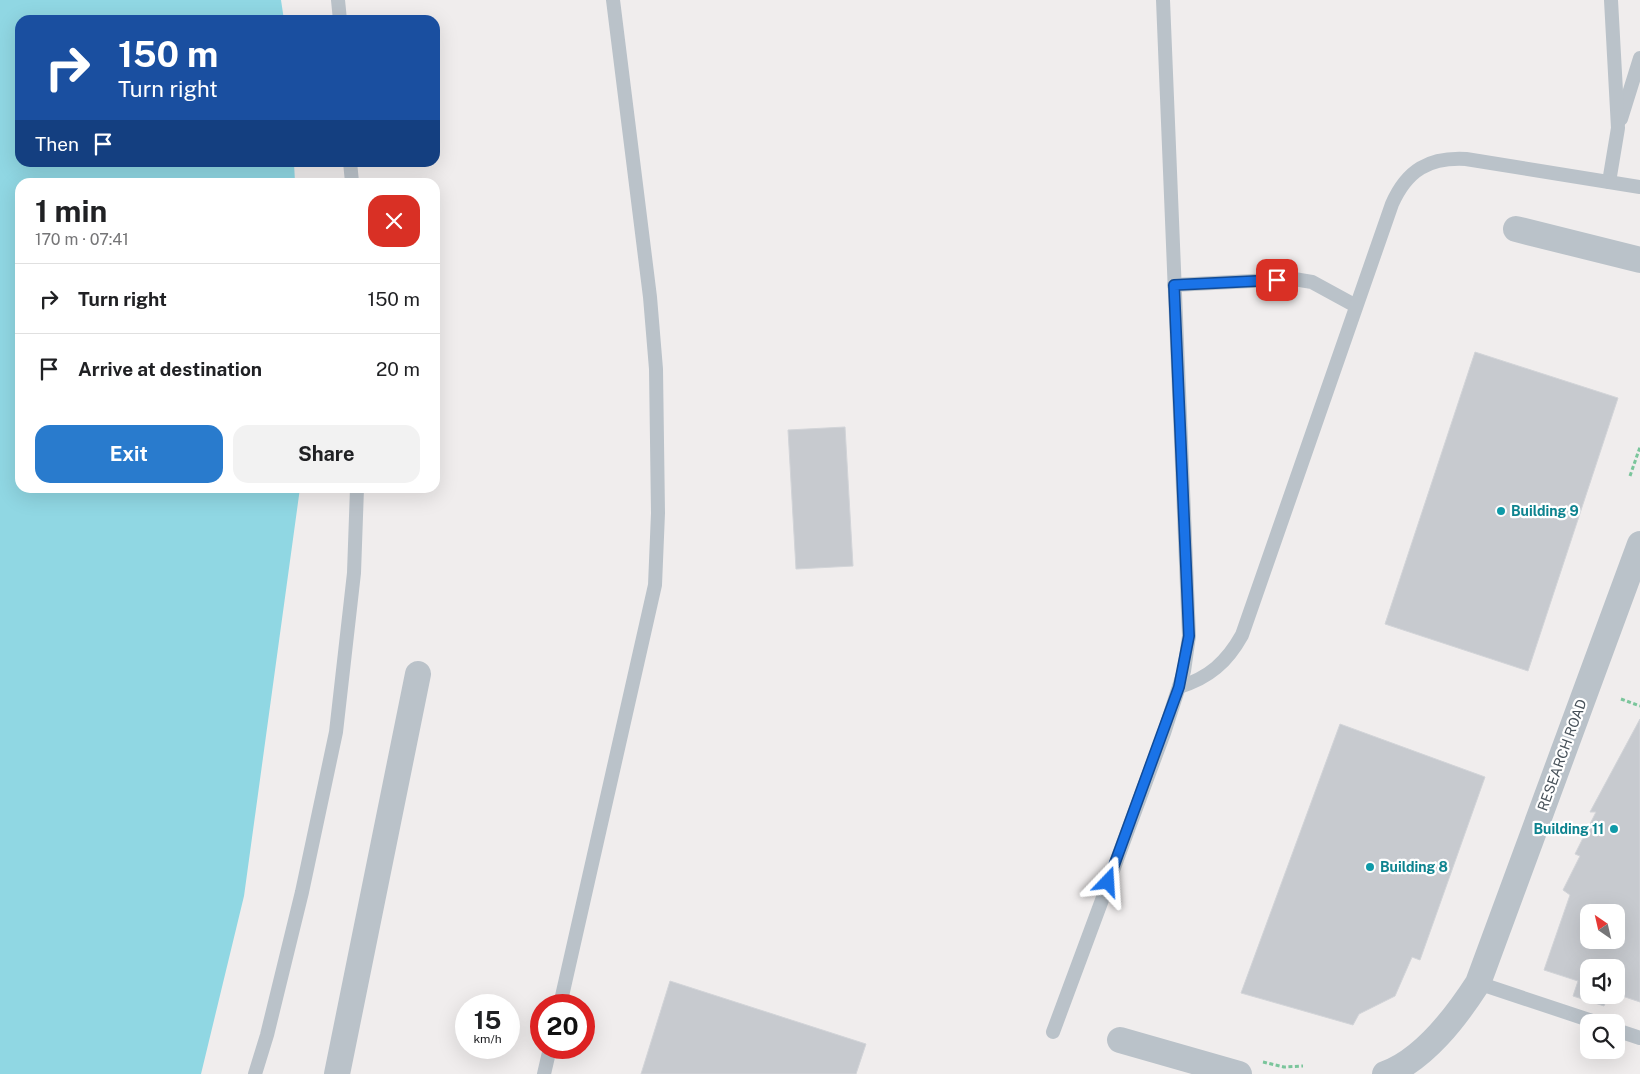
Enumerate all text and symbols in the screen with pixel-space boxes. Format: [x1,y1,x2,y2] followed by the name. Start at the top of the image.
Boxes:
[118,34,218,75] text: 150 m
[35,35,100,100] icon: right
[118,76,218,102] text: Turn right
[89,130,117,158] icon: arrive
[35,133,79,155] text: Then
[35,193,107,229] text: 1 min
[368,195,420,247] button: close
[35,230,129,249] text: 170 m · 07:41
[1256,259,1298,301] pin
[1263,266,1291,294] icon: arrive
[35,285,63,313] icon: right
[78,288,167,310] text: Turn right
[367,288,420,310] text: 150 m
[35,355,63,383] icon: arrive
[78,358,262,380] text: Arrive at destination
[376,358,420,380] text: 20 m
[35,425,223,483] button: Exit
[233,425,420,483] button: Share
[1511,503,1579,519] place label: Building 9
[1495,505,1507,517] marker: Building 9
[1534,697,1590,813] street label: RESEARCH ROAD
[1533,821,1604,837] place label: Building 11
[1608,823,1620,835] marker: Building 11
[1081,855,1133,907] position arrow
[1380,859,1448,875] place label: Building 8
[1364,861,1376,873] marker: Building 8
[1580,904,1625,949] north arrow
[1580,904,1625,1059] map controls
[1580,959,1625,1004] button: sound
[530,994,595,1059] speed limit sign: 20
[474,1005,501,1035] text: 15
[1580,1014,1625,1059] button: search
[473,1032,502,1046] text: km/h

